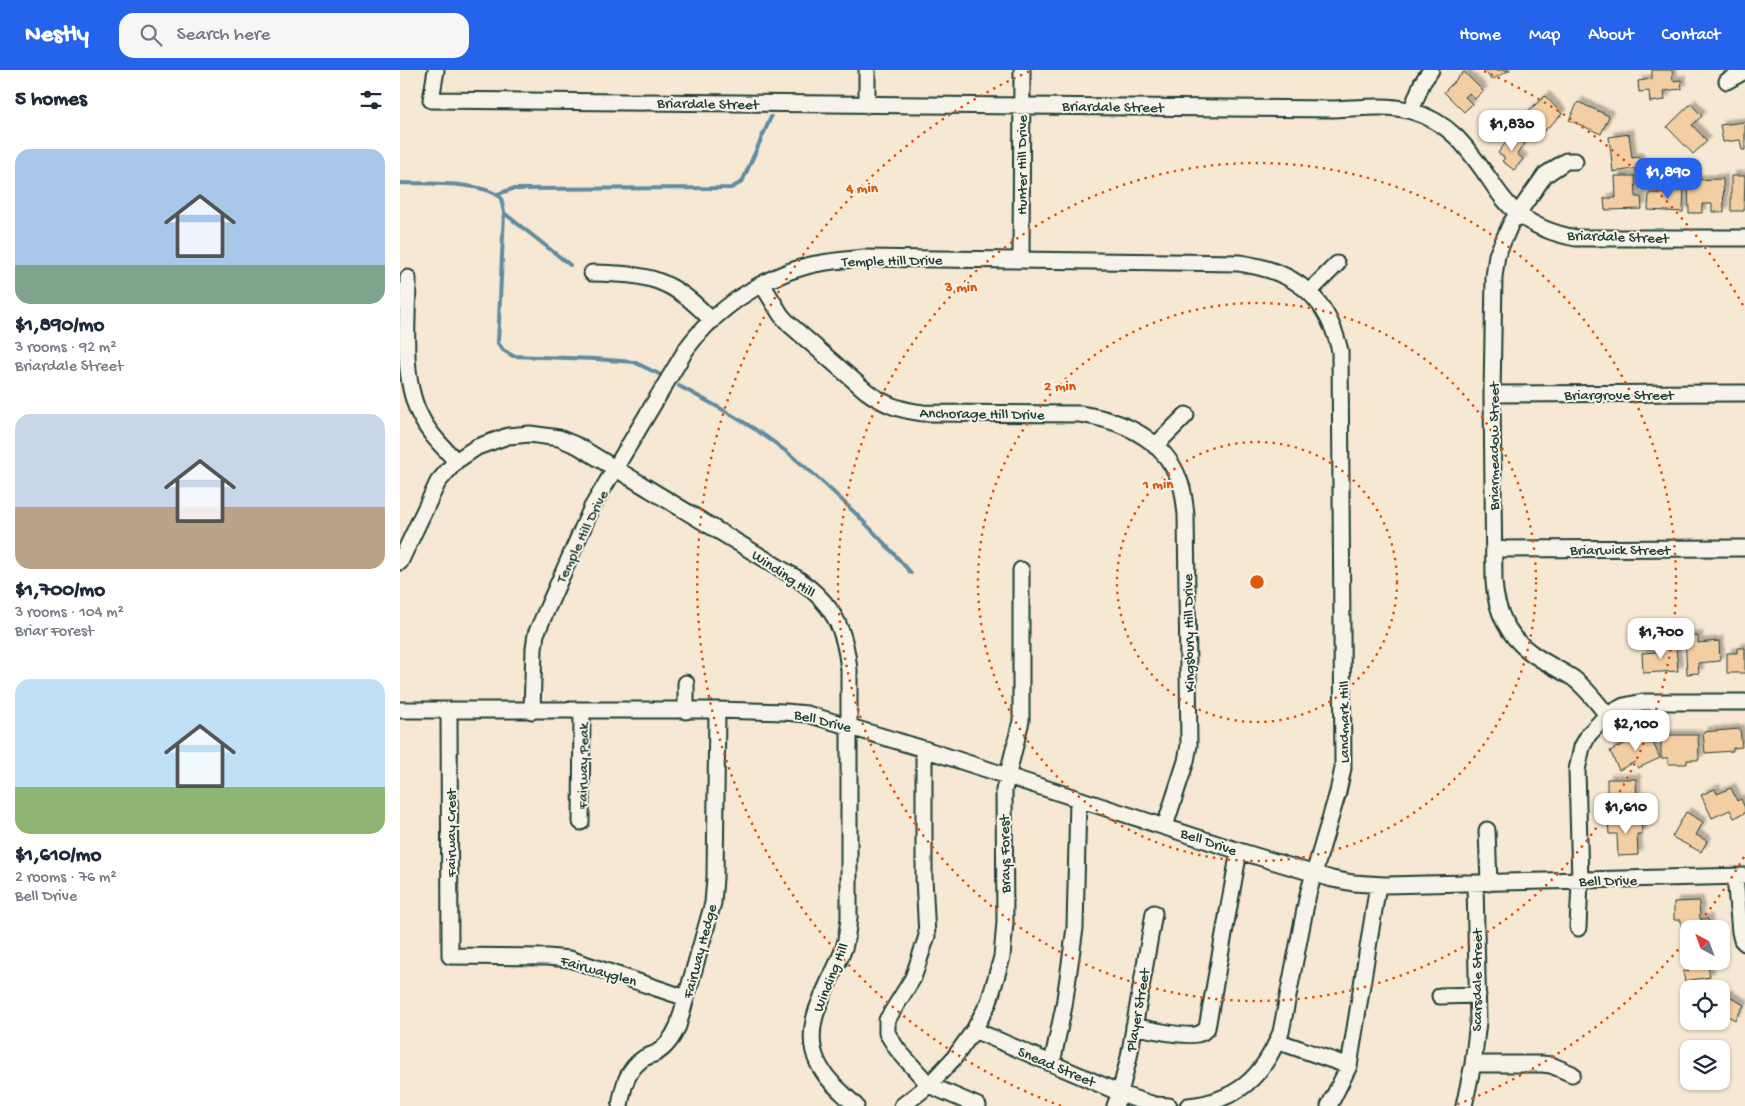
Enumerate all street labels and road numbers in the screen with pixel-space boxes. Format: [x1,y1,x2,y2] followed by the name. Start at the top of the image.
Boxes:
[656,95,761,115] street label: Briardale Street
[1061,98,1166,118] street label: Briardale Street
[1014,115,1032,215] street label: Hunter Hill Drive
[1566,227,1671,249] street label: Briardale Street
[840,252,943,272] street label: Temple Hill Drive
[1486,380,1504,511] street label: Briarmeadow Street
[1563,387,1676,405] street label: Briargrove Street
[919,405,1045,425] street label: Anchorage Hill Drive
[552,487,613,587] street label: Temple Hill Drive
[1569,542,1672,560] street label: Briarwick Street
[748,547,818,602] street label: Winding Hill
[1180,573,1200,692] street label: Kingsbury Hill Drive
[1336,681,1354,763] street label: Landmark Hill
[791,706,853,738] street label: Bell Drive
[574,721,594,810] street label: Fairway Peak
[443,787,461,878] street label: Fairway Crest
[996,813,1016,894] street label: Brays Forest
[1177,825,1239,861] street label: Bell Drive
[1578,872,1638,892] street label: Bell Drive
[679,902,722,1002] street label: Fairway Hedge
[1469,927,1487,1031] street label: Scarsdale Street
[810,941,854,1015] street label: Winding Hill
[557,952,639,991] street label: Fairwayglen
[1123,966,1155,1054] street label: Player Street
[1015,1043,1099,1093] street label: Snead Street

